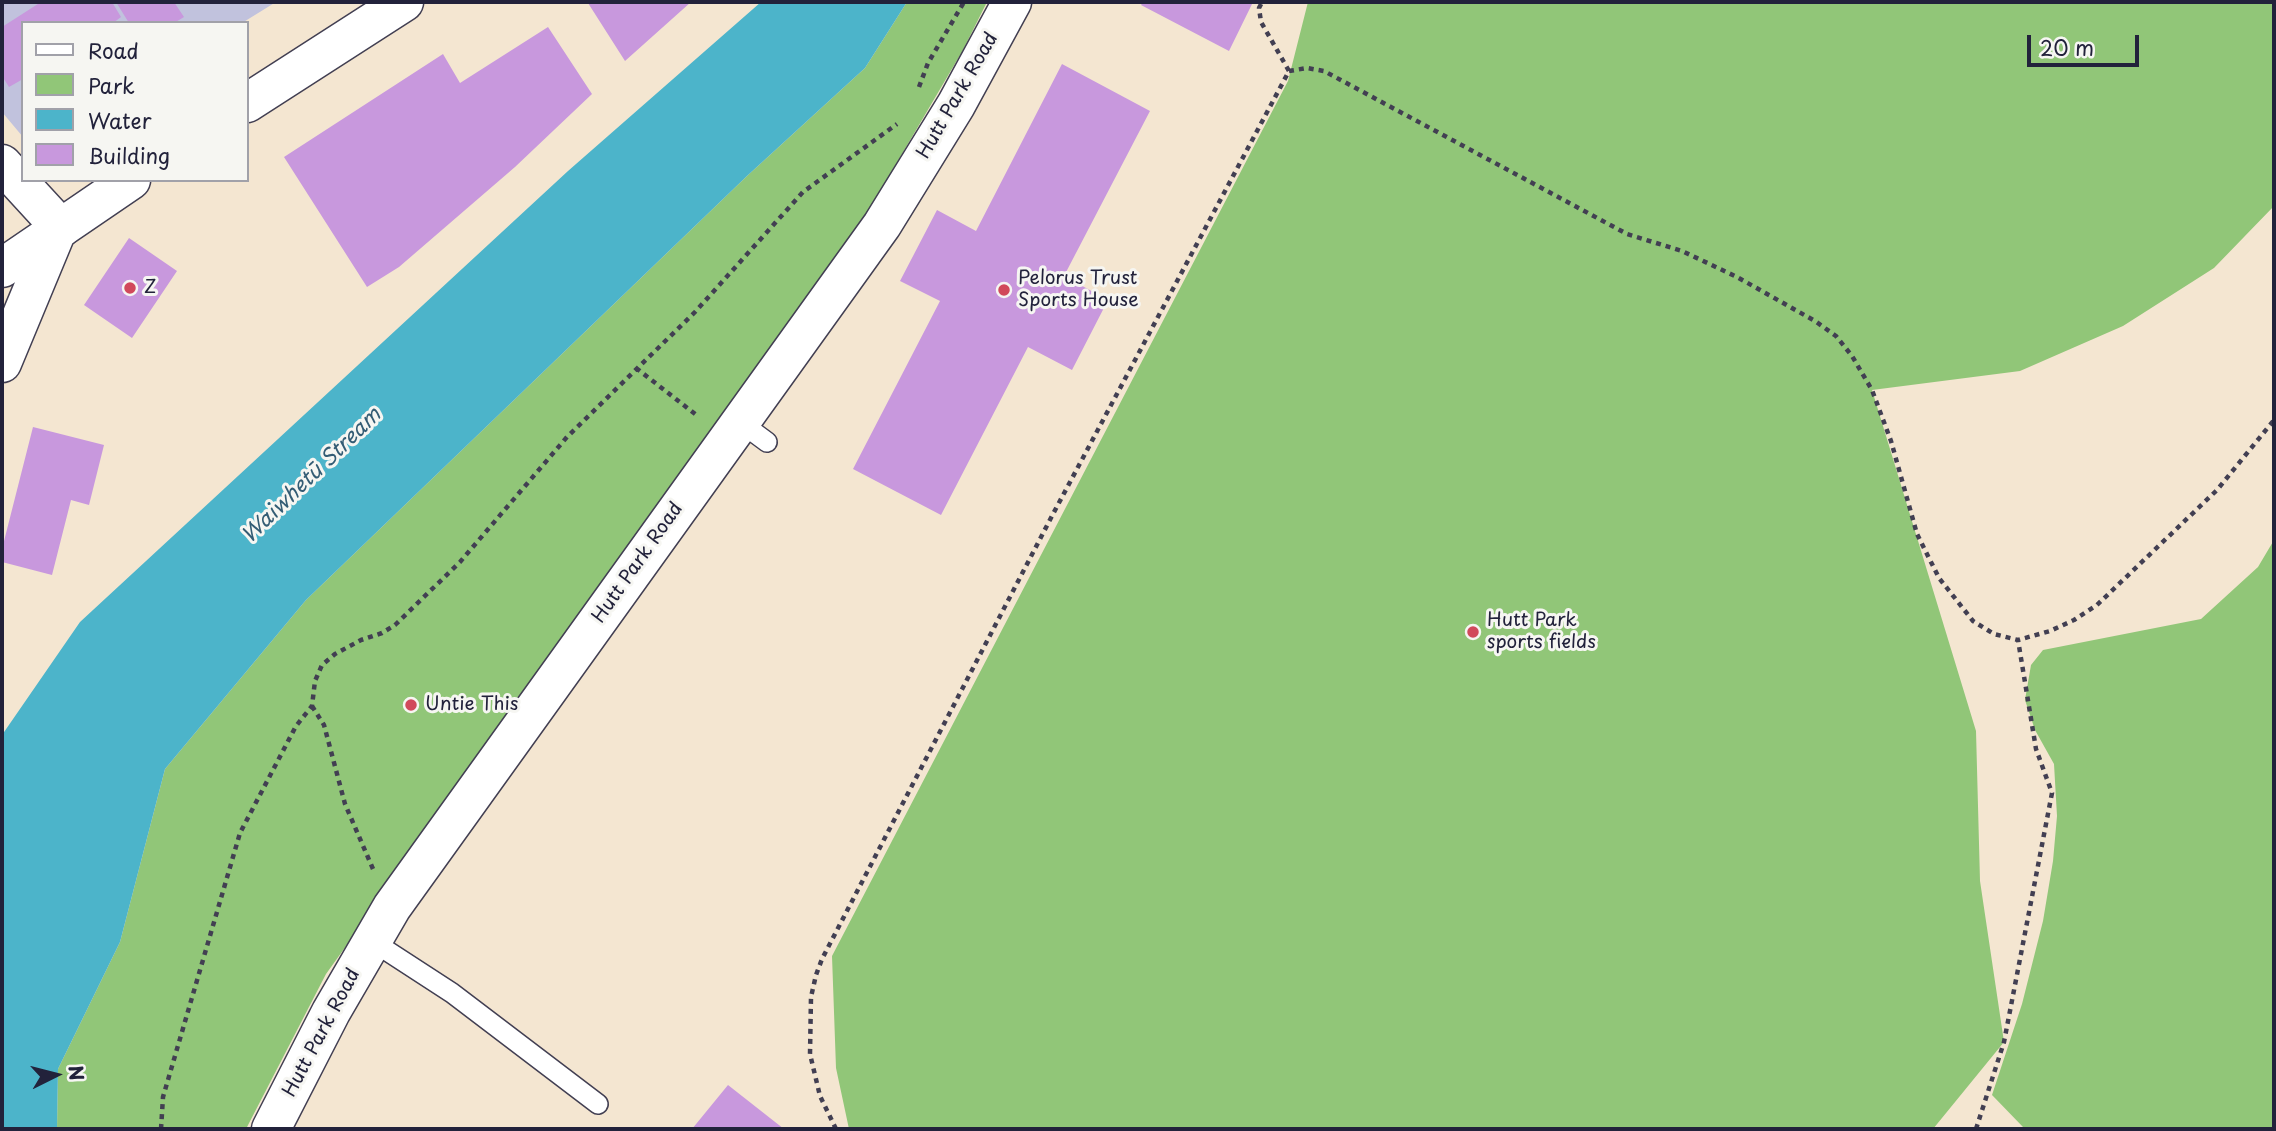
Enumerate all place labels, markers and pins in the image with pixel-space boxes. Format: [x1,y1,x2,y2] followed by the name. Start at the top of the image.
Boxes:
[1018,268,1139,312] place label: Pelorus Trust Sports House
[144,277,156,299] place label: Z
[122,280,138,296] marker: Z
[996,282,1012,298] marker: Pelorus Trust Sports House
[1487,610,1596,654] place label: Hutt Park sports fields
[1465,624,1481,640] marker: Hutt Park sports fields
[425,694,518,716] place label: Untie This
[403,697,419,713] marker: Untie This

